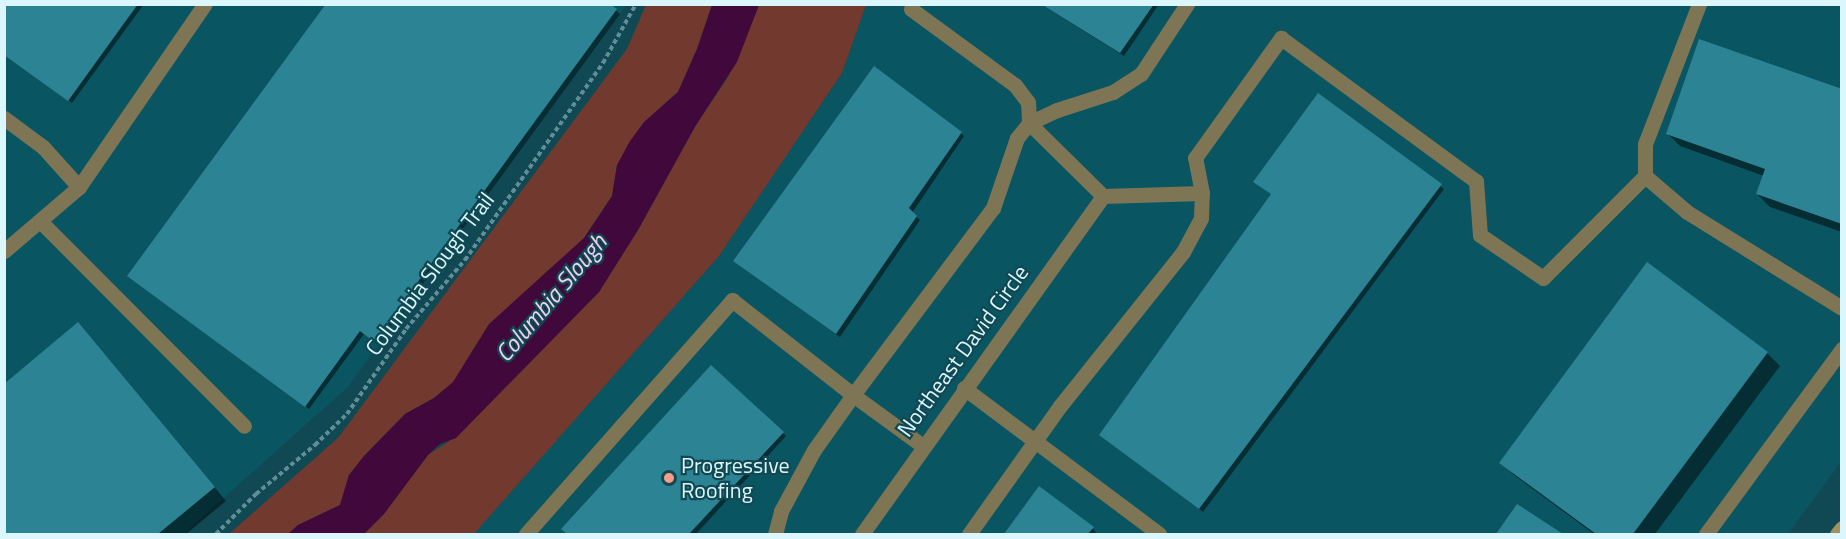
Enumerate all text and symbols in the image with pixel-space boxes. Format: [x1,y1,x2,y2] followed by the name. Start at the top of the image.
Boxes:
[360,187,500,361] street label: Columbia Slough Trail
[489,228,613,368] water label: Columbia Slough
[892,260,1034,442] street label: Northeast David Circle
[681,452,790,504] place label: Progressive Roofing
[662,471,676,485] marker: Progressive Roofing

